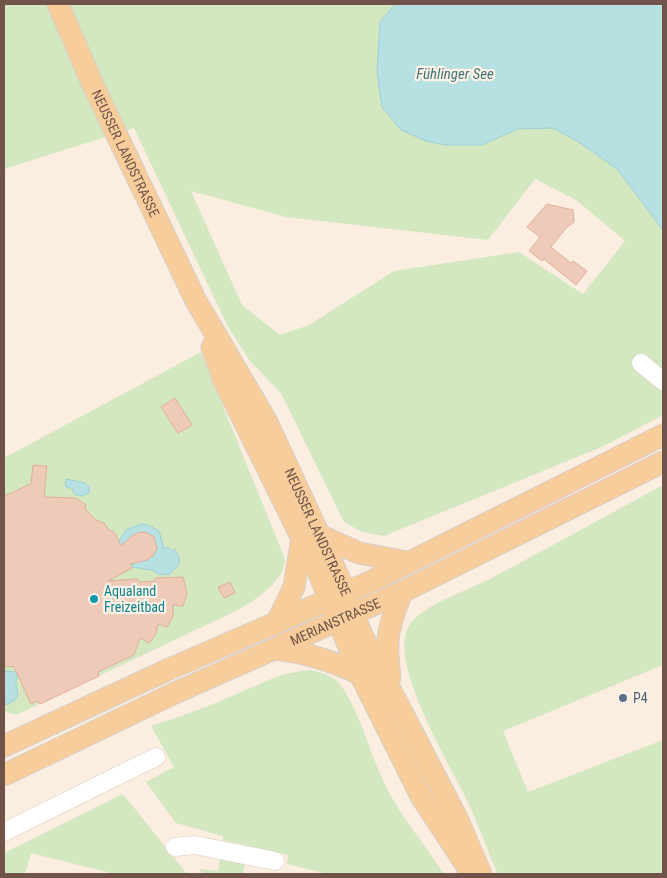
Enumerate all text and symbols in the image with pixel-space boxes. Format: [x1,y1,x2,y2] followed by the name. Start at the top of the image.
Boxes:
[416,65,494,83] water label: Fühlinger See
[89,87,163,220] street label: NEUSSER LANDSTRASSE
[281,466,354,598] street label: NEUSSER LANDSTRASSE
[104,583,165,615] place label: Aqualand Freizeitbad
[88,593,100,605] marker: Aqualand Freizeitbad
[288,595,383,649] street label: MERIANSTRASSE
[633,690,648,706] place label: P4
[617,692,629,704] marker: P4

